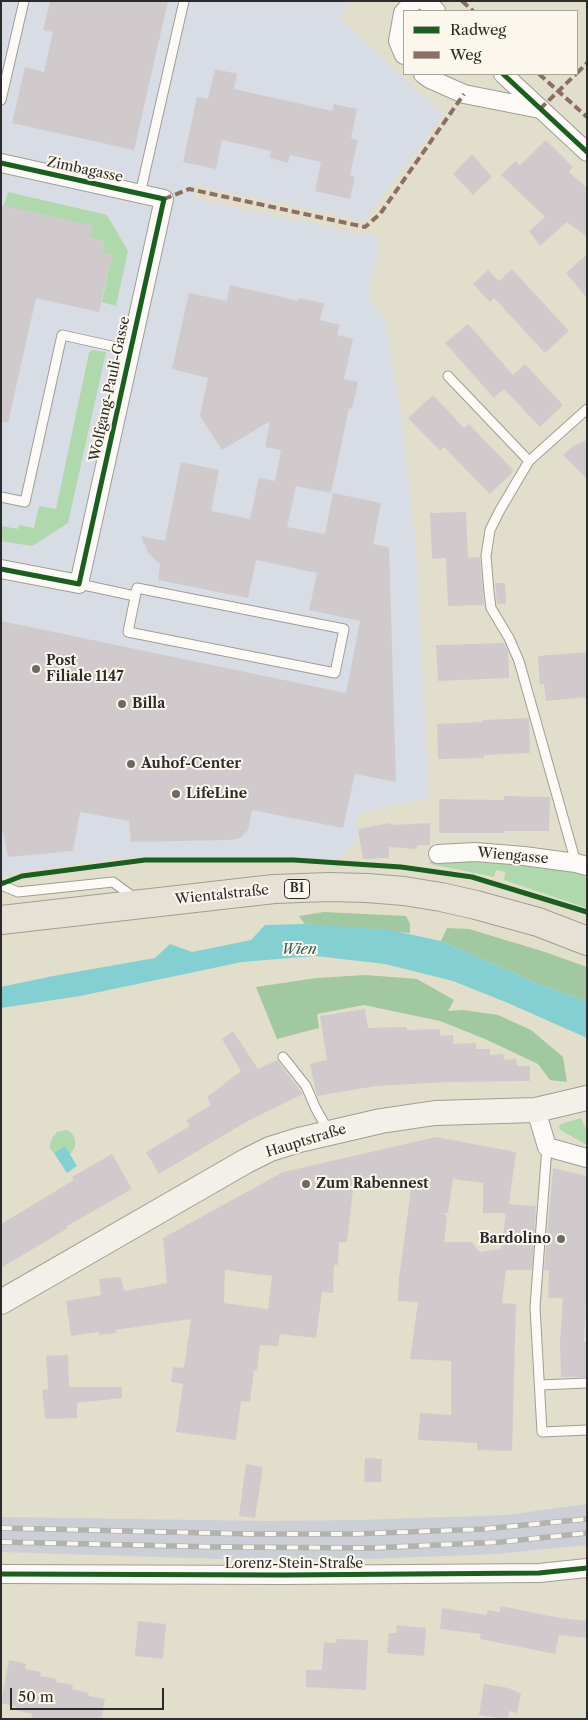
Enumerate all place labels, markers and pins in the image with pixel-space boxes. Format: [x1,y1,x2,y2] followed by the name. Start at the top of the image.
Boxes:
[46,653,124,686] place label: Post Filiale 1147
[30,663,42,675] marker: Post Filiale 1147
[132,696,165,712] place label: Billa
[116,698,128,710] marker: Billa
[141,756,241,772] place label: Auhof-Center
[125,758,137,770] marker: Auhof-Center
[186,786,247,802] place label: LifeLine
[170,788,182,800] marker: LifeLine
[316,1176,429,1192] place label: Zum Rabennest
[300,1178,312,1190] marker: Zum Rabennest
[479,1231,551,1247] place label: Bardolino
[555,1233,567,1245] marker: Bardolino

